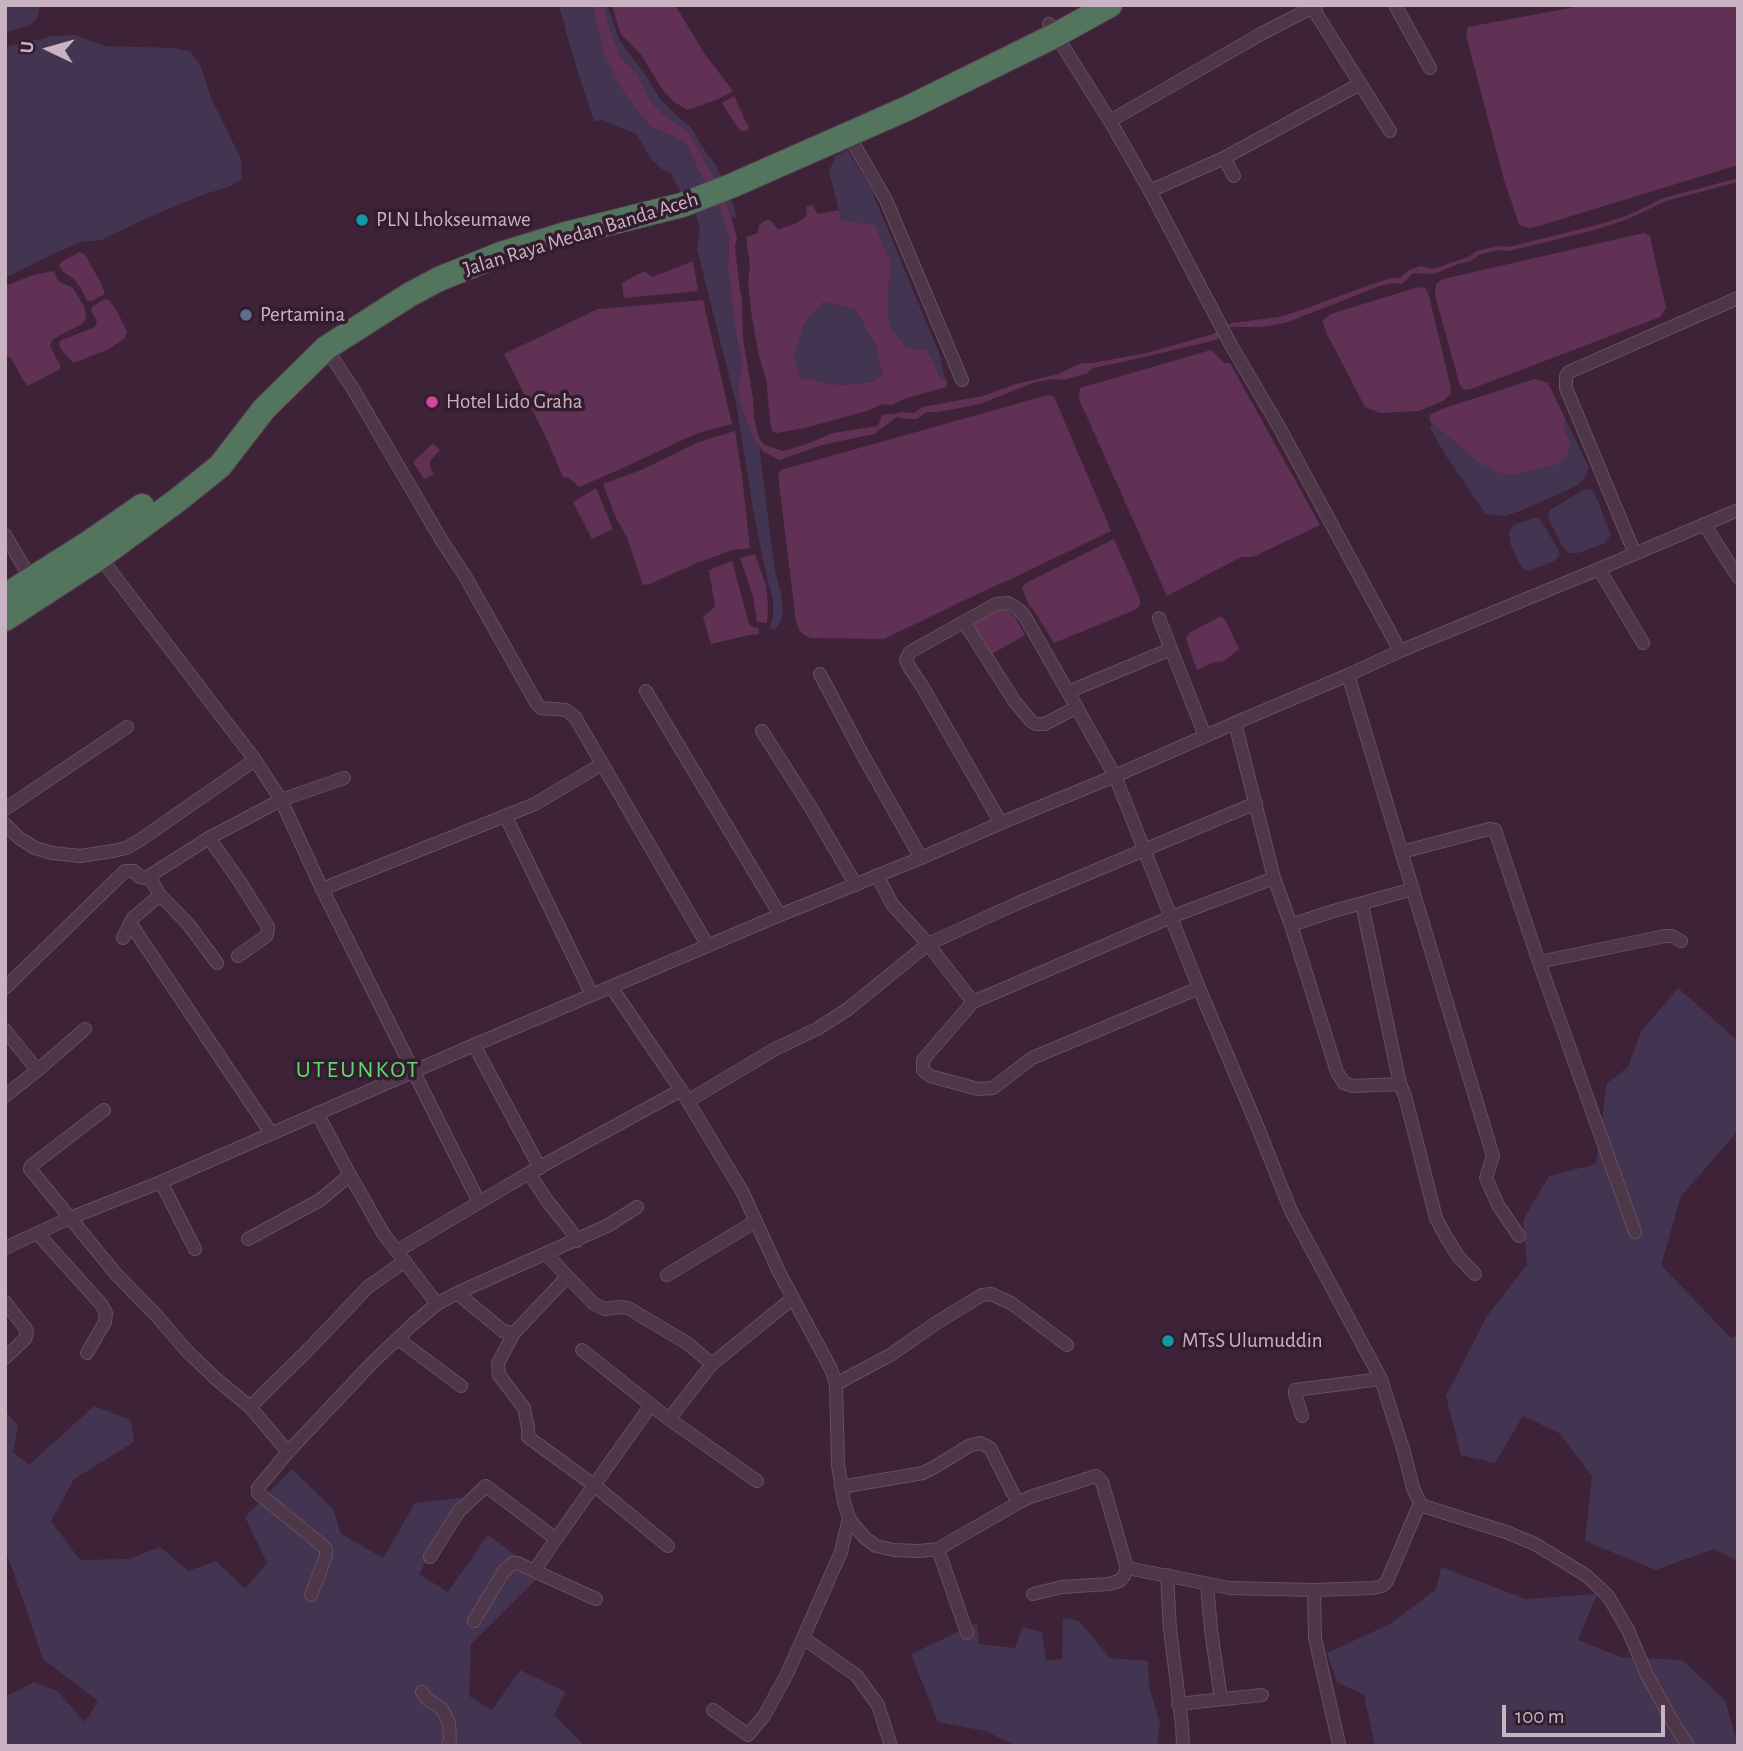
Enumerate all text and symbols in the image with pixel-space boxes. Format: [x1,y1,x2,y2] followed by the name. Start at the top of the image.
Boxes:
[14,14,84,84] north arrow
[18,40,38,54] text: U
[461,186,701,282] street label: Jalan Raya Medan Banda Aceh
[376,207,531,233] place label: PLN Lhokseumawe
[354,212,370,228] marker: PLN Lhokseumawe
[260,302,345,328] place label: Pertamina
[238,307,254,323] marker: Pertamina
[446,389,583,415] place label: Hotel Lido Graha
[424,394,440,410] marker: Hotel Lido Graha
[297,1056,419,1084] district label: UTEUNKOT
[1182,1328,1323,1354] place label: MTsS Ulumuddin
[1160,1333,1176,1349] marker: MTsS Ulumuddin
[1505,1692,1668,1736] scale bar
[1515,1706,1565,1727] text: 100 m

